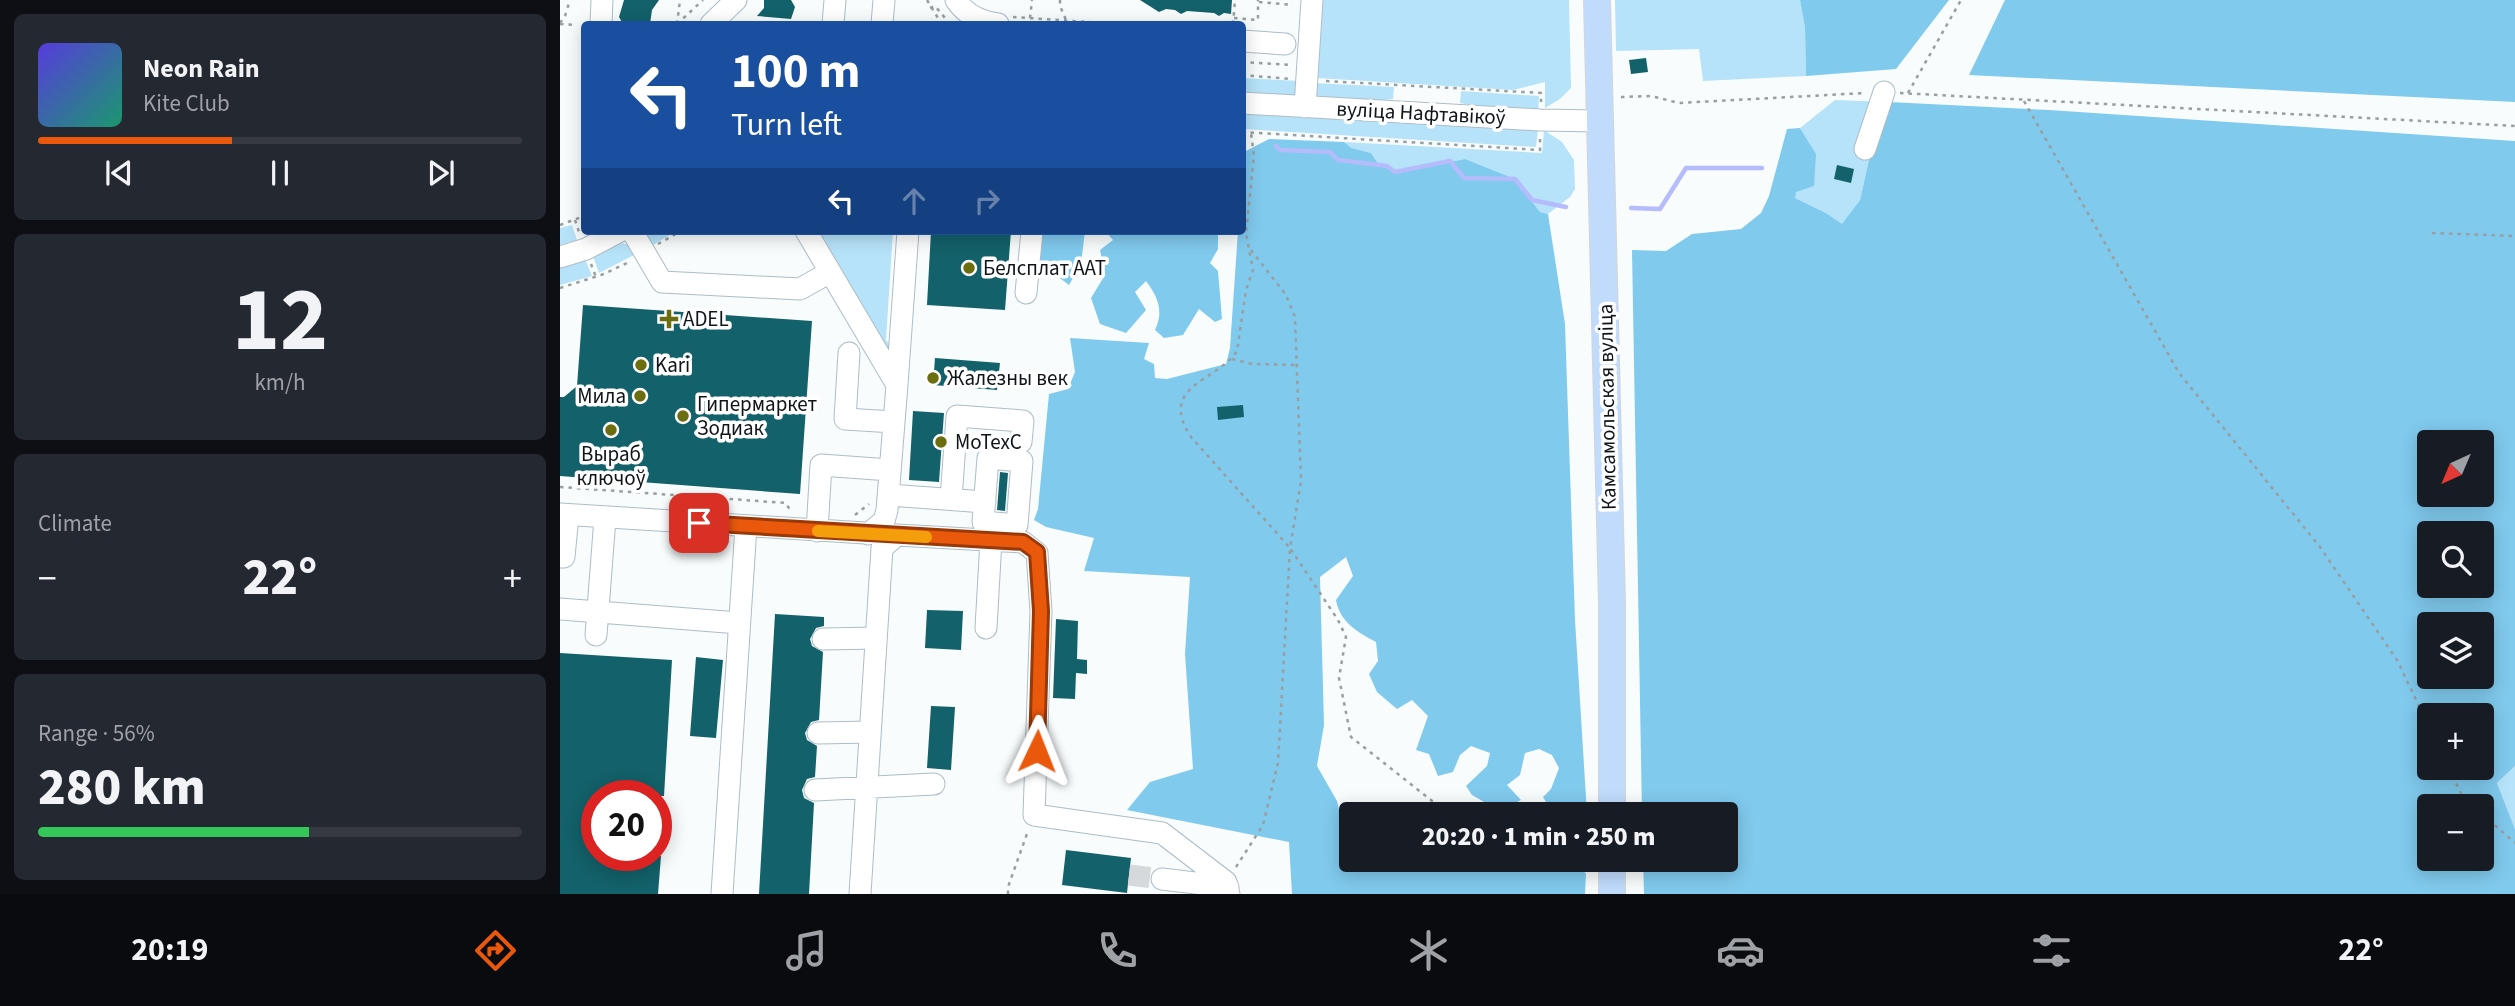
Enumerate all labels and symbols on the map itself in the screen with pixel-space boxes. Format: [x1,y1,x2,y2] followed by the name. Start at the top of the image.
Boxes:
[1336,94,1506,132] street label: вуліца Нафтавікоў
[983,253,1106,283] place label: Белсплат ААТ
[961,260,977,276] marker: Белсплат ААТ
[683,304,729,334] place label: ADEL
[1590,304,1624,510] street label: Камсамольская вуліца
[661,311,677,327] marker: ADEL
[655,350,690,380] place label: Kari
[633,357,649,373] marker: Kari
[947,363,1068,393] place label: Жалезны век
[925,370,941,386] marker: Жалезны век
[577,381,626,411] place label: Мила
[632,388,648,404] marker: Мила
[697,389,818,443] place label: Гипермаркет Зодиак
[675,408,691,424] marker: Гипермаркет Зодиак
[603,422,619,438] marker: Выраб ключоў
[955,427,1022,457] place label: MoTexC
[2417,430,2494,508] north arrow
[933,434,949,450] marker: MoTexC
[577,439,646,493] place label: Выраб ключоў
[669,493,729,553] pin
[1000,714,1074,788] position arrow
[581,780,672,871] speed limit sign: 20

